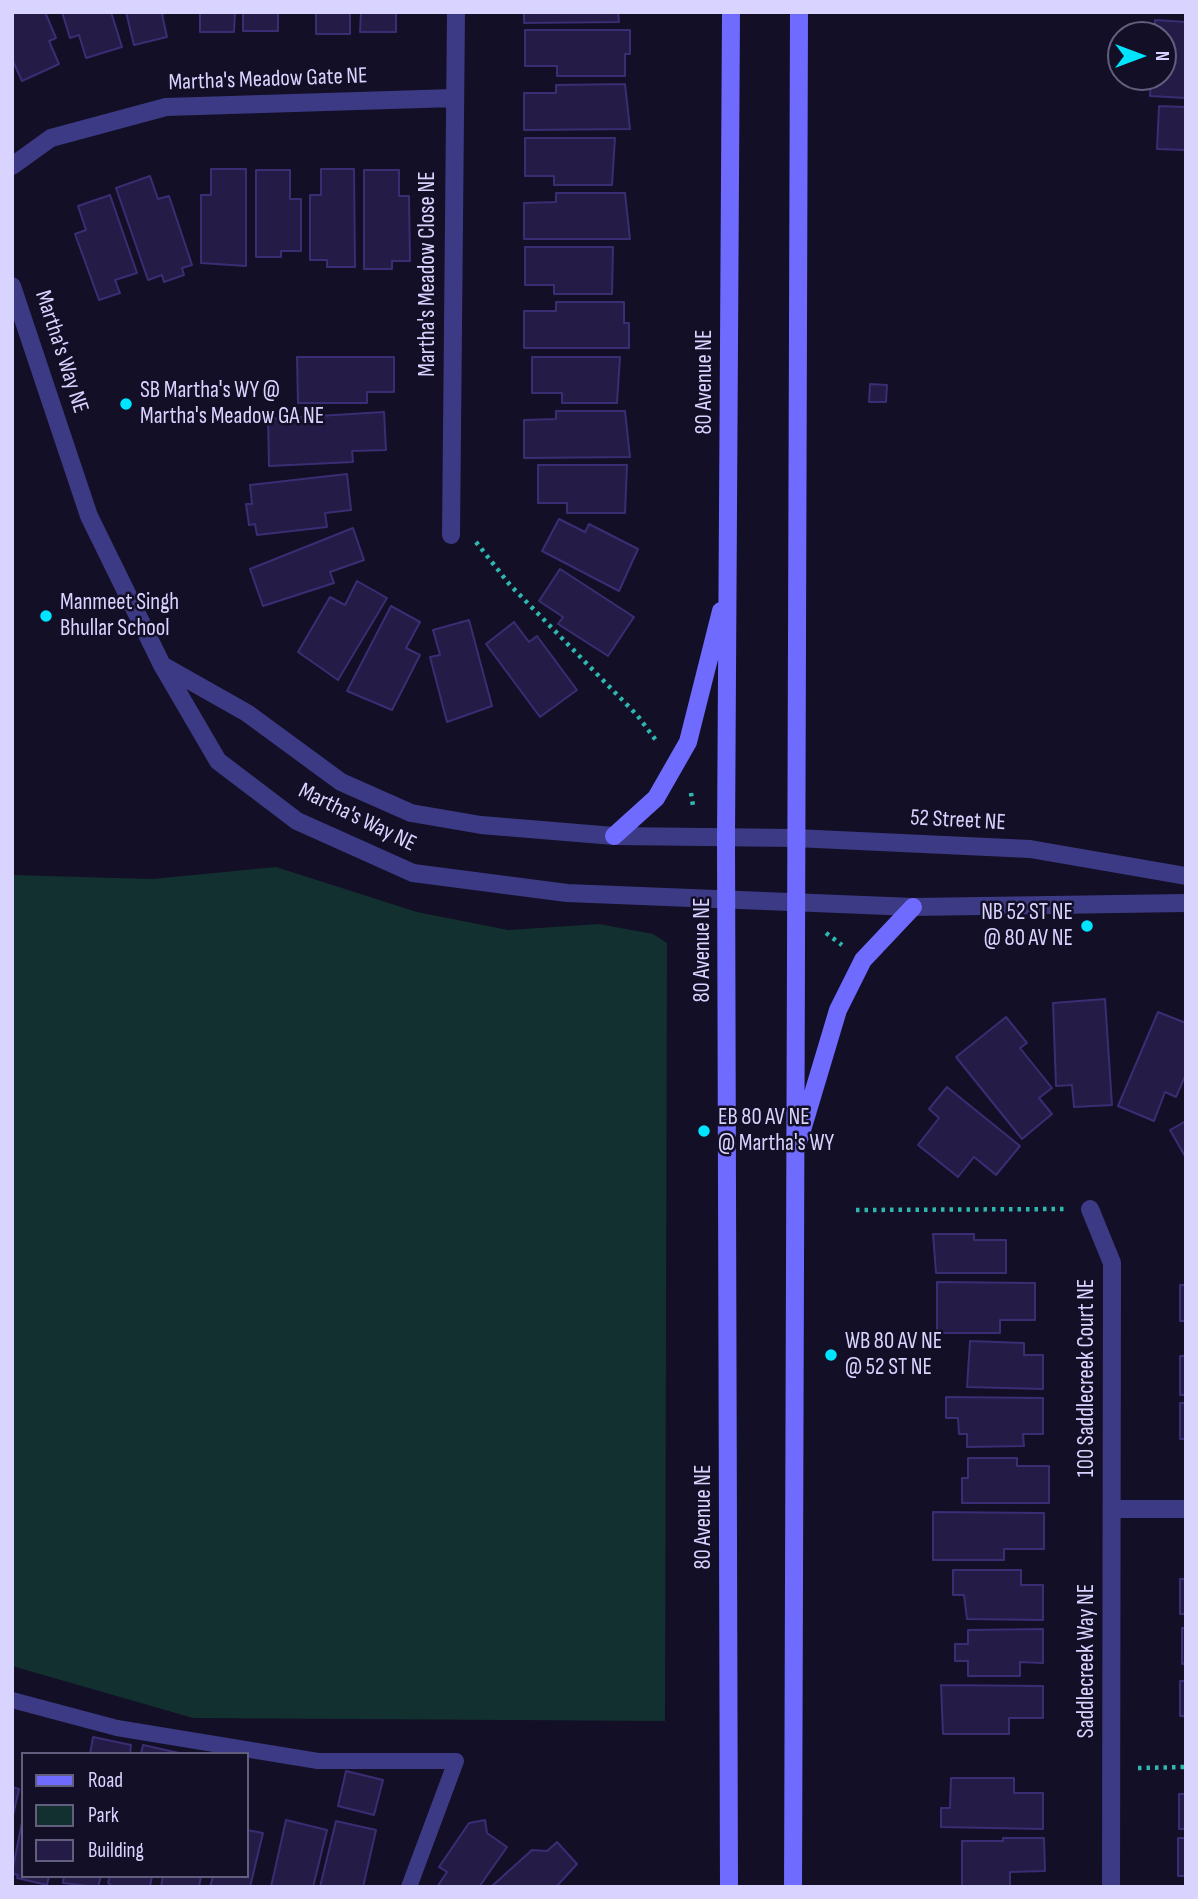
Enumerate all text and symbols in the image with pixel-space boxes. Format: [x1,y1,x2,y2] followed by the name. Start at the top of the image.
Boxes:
[1107,21,1177,91] north arrow
[1150,51,1173,61] text: N
[168,63,368,97] street label: Martha's Meadow Gate NE
[414,171,442,377] street label: Martha's Meadow Close NE
[28,287,94,417] street label: Martha's Way NE
[691,329,719,435] street label: 80 Avenue NE
[140,377,324,431] place label: SB Martha's WY @ Martha's Meadow GA NE
[118,396,134,412] marker: SB Martha's WY @ Martha's Meadow GA NE
[60,589,179,643] place label: Manmeet Singh Bhullar School
[38,608,54,624] marker: Manmeet Singh Bhullar School
[294,778,420,858] street label: Martha's Way NE
[909,805,1007,837] street label: 52 Street NE
[689,897,717,1003] street label: 80 Avenue NE
[981,899,1073,953] place label: NB 52 ST NE @ 80 AV NE
[1079,918,1095,934] marker: NB 52 ST NE @ 80 AV NE
[718,1104,834,1158] place label: EB 80 AV NE @ Martha's WY
[696,1123,712,1139] marker: EB 80 AV NE @ Martha's WY
[1073,1279,1101,1477] street label: 100 Saddlecreek Court NE
[845,1328,942,1382] place label: WB 80 AV NE @ 52 ST NE
[823,1347,839,1363] marker: WB 80 AV NE @ 52 ST NE
[690,1464,718,1570] street label: 80 Avenue NE
[1073,1584,1101,1738] street label: Saddlecreek Way NE
[21,1752,248,1878] legend
[88,1768,123,1793] text: Road
[88,1803,119,1828] text: Park
[88,1838,144,1863] text: Building

